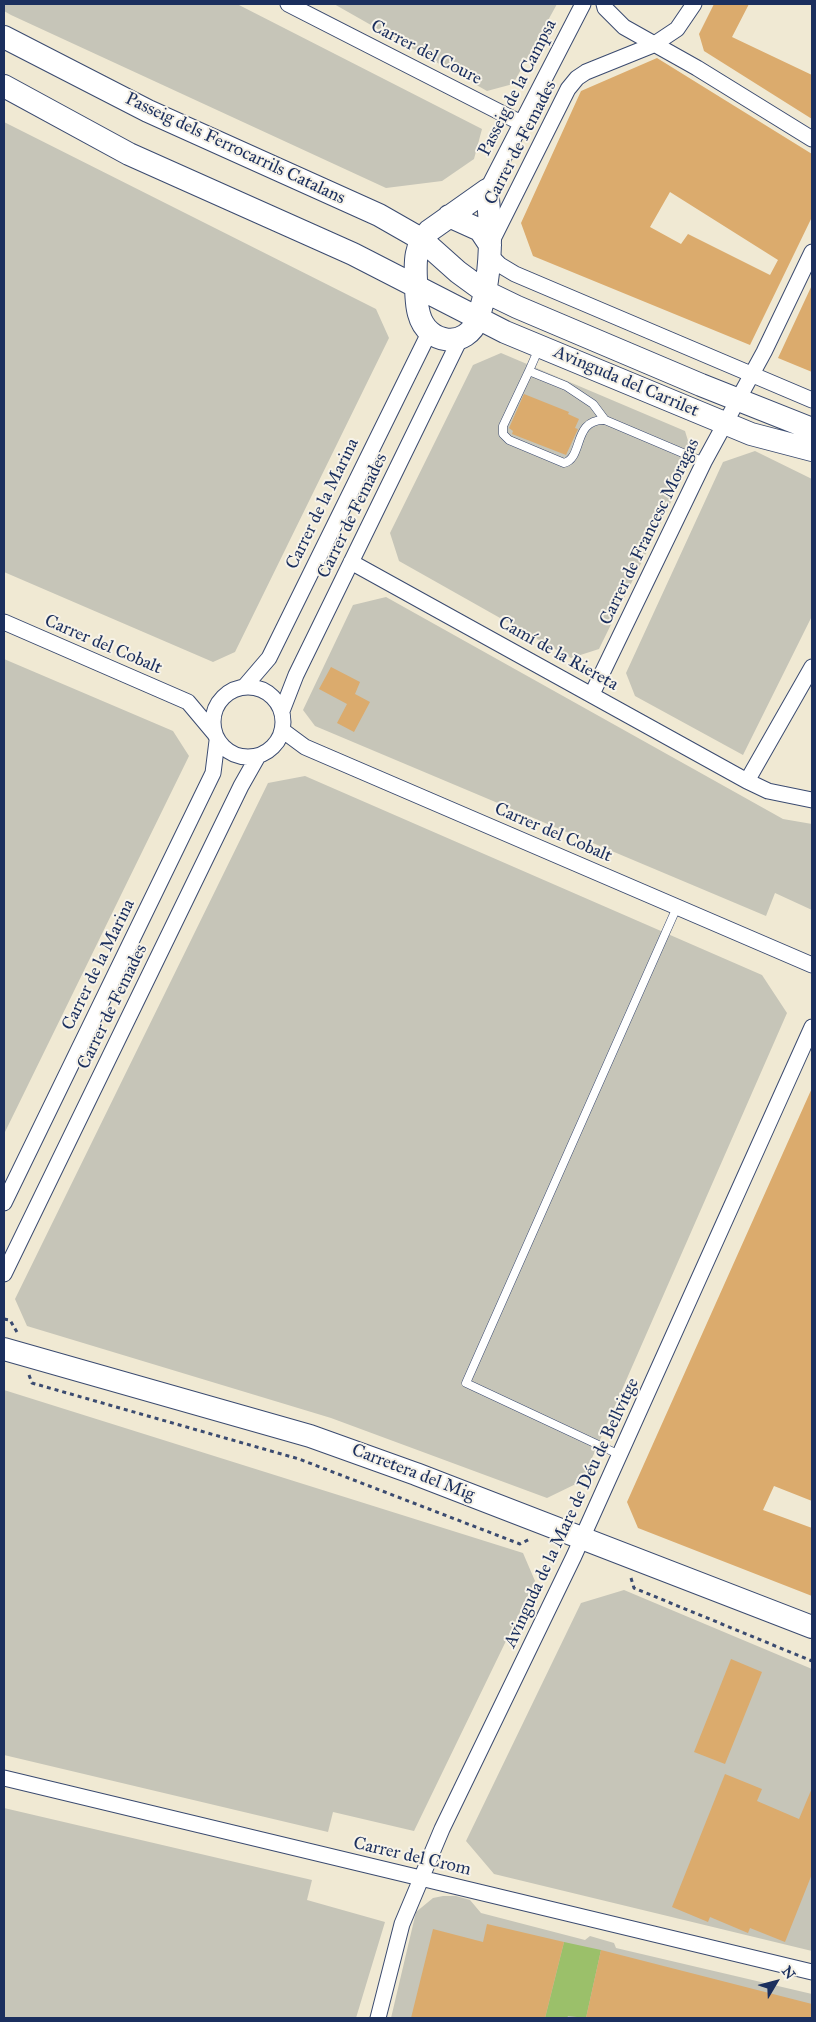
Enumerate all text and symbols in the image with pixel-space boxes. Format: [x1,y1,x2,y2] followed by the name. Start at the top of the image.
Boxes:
[367,16,485,90] street label: Carrer del Coure
[474,16,562,160] street label: Passeig de la Campsa
[480,77,562,209] street label: Carrer de Femades
[122,88,348,210] street label: Passeig dels Ferrocarrils Catalans
[550,342,702,422] street label: Avinguda del Carrilet
[282,435,364,573] street label: Carrer de la Marina
[595,435,705,629] street label: Carrer de Francesc Moragas
[313,450,393,582] street label: Carrer de Femades
[41,611,165,679] street label: Carrer del Cobalt
[494,612,622,696] street label: Camí de la Riereta
[491,799,615,867] street label: Carrer del Cobalt
[58,896,140,1034] street label: Carrer de la Marina
[73,941,153,1073] street label: Carrer de Femades
[500,1375,644,1651] street label: Avinguda de la Mare de Déu de Bellvitge
[348,1440,478,1506] street label: Carretera del Mig
[351,1833,473,1881] street label: Carrer del Crom
[751,1957,801,2007] north arrow
[778,1963,799,1983] text: N

